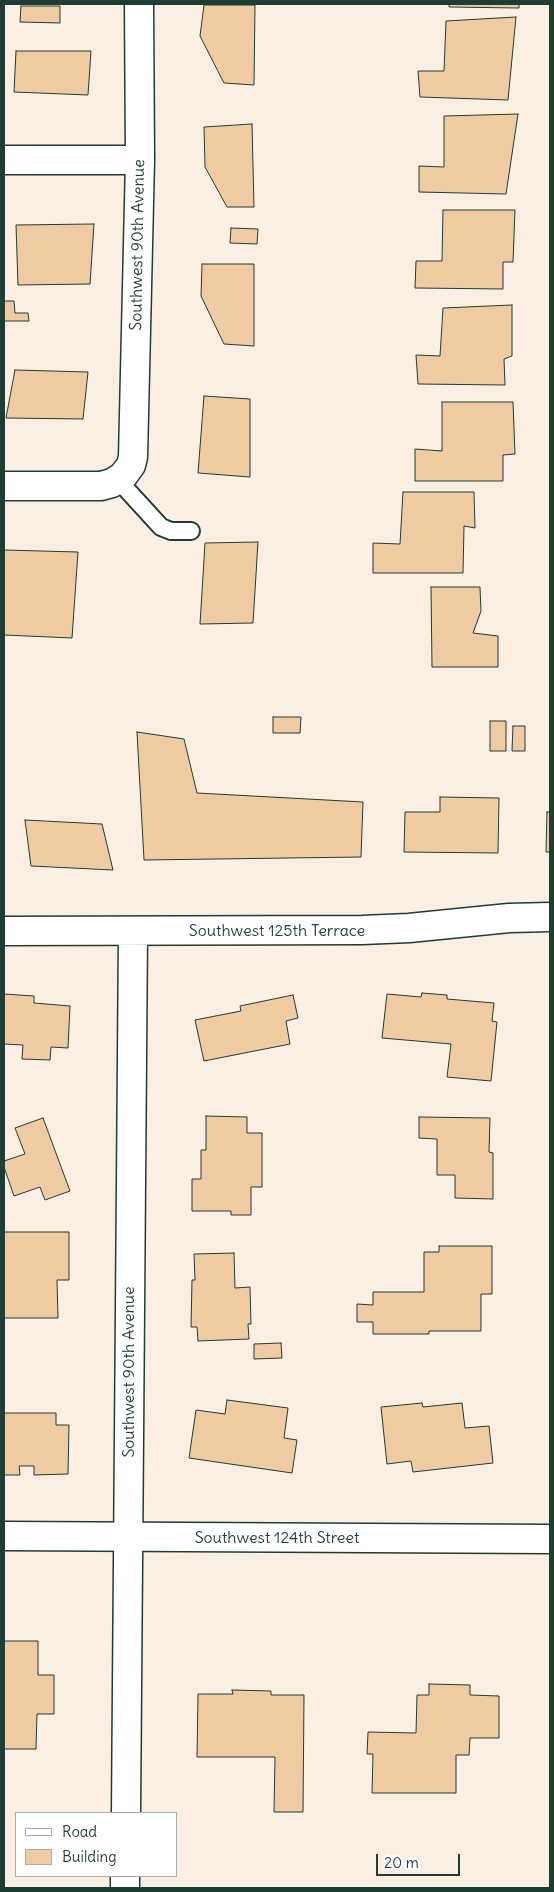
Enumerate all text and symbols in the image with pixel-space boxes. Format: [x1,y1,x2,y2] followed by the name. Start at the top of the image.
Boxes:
[127,159,149,331] street label: Southwest 90th Avenue
[189,921,365,941] street label: Southwest 125th Terrace
[119,1286,139,1458] street label: Southwest 90th Avenue
[195,1528,359,1548] street label: Southwest 124th Street
[15,1812,178,1877] legend
[62,1822,97,1841] text: Road
[379,1844,463,1876] scale bar
[62,1847,117,1866] text: Building
[384,1853,419,1872] text: 20 m

